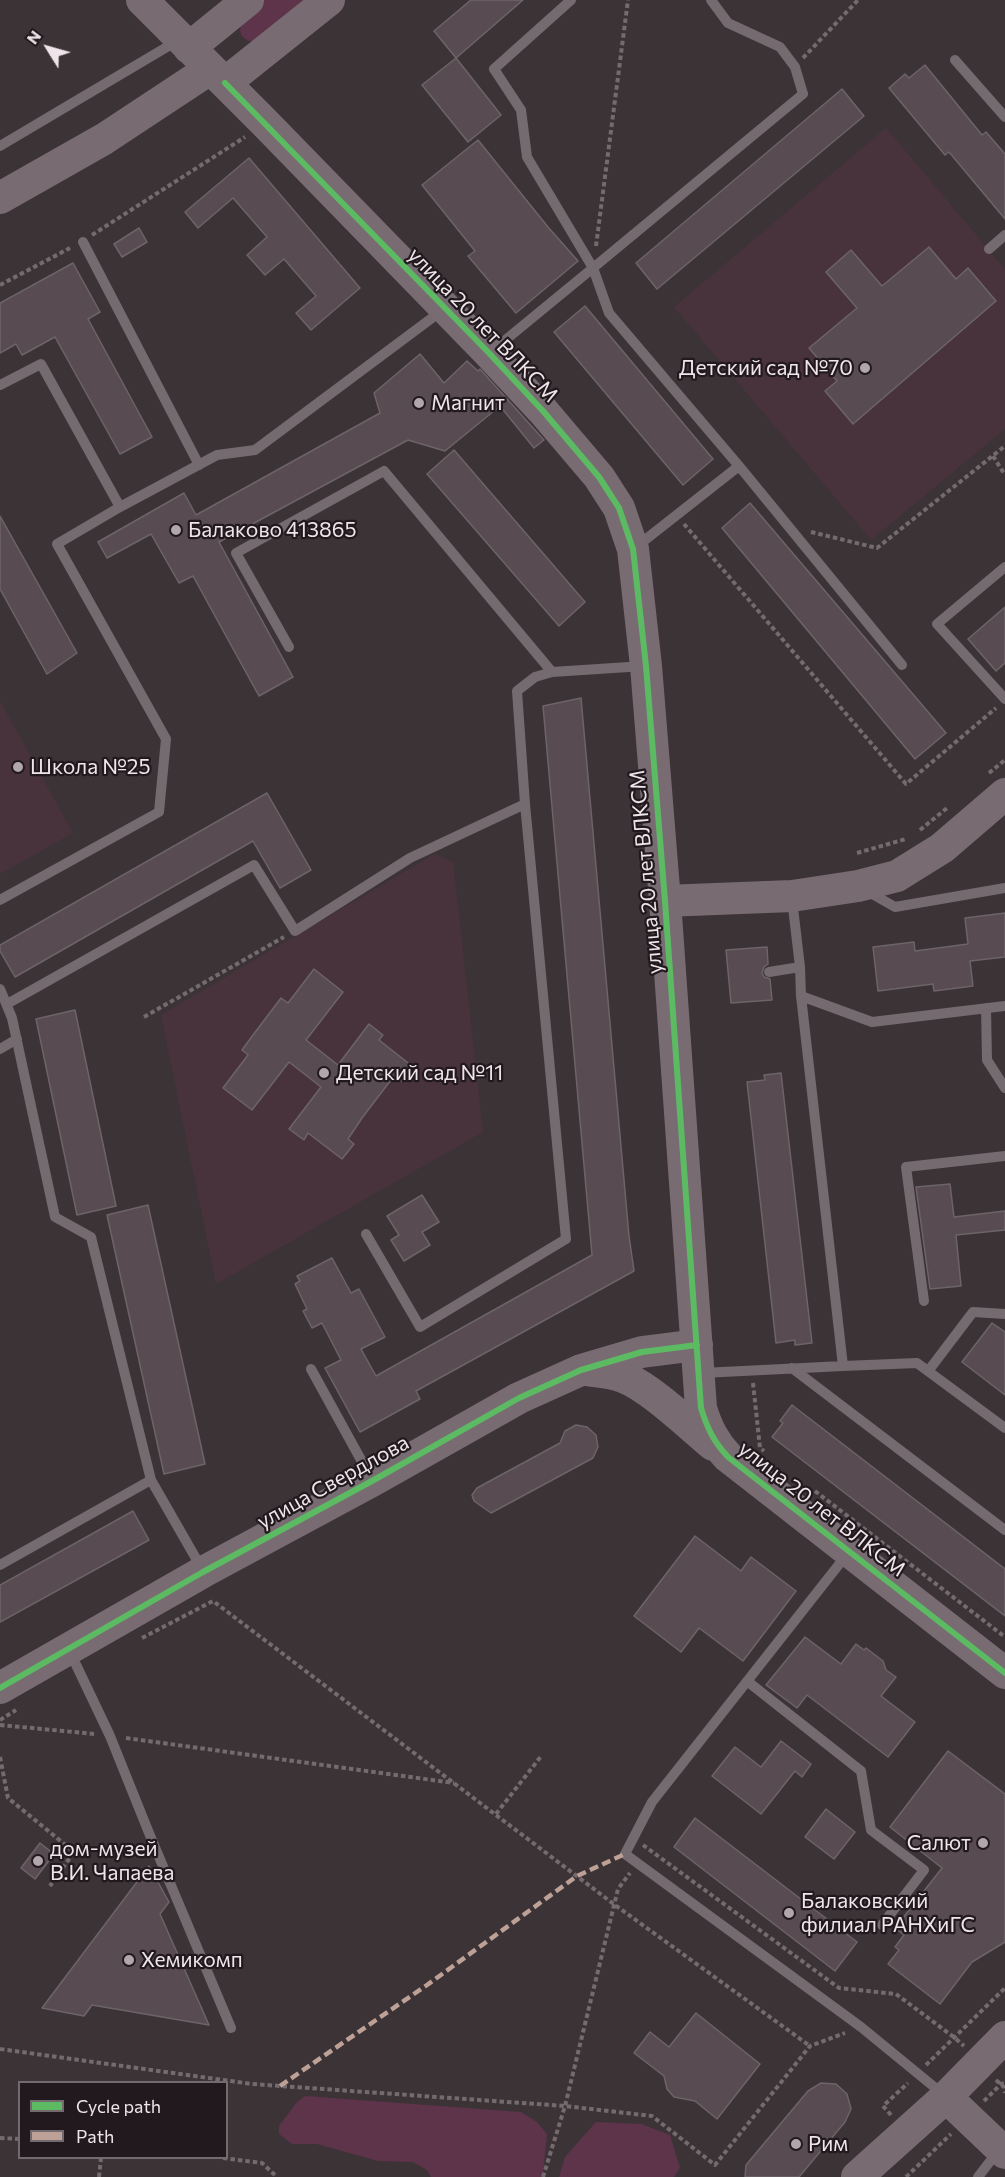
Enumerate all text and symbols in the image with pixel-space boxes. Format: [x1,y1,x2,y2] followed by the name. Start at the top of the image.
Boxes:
[18,18,78,78] north arrow
[22,26,44,47] text: N
[403,242,563,408] street label: улица 20 лет ВЛКСМ
[679,355,853,381] place label: Детский сад №70
[858,361,872,375] marker: Детский сад №70
[431,390,505,416] place label: Магнит
[412,396,426,410] marker: Магнит
[188,517,357,543] place label: Балаково 413865
[169,523,183,537] marker: Балаково 413865
[30,754,150,780] place label: Школа №25
[11,760,25,774] marker: Школа №25
[625,769,667,975] street label: улица 20 лет ВЛКСМ
[336,1060,503,1086] place label: Детский сад №11
[317,1066,331,1080] marker: Детский сад №11
[253,1430,413,1534] street label: улица Свердлова
[733,1436,911,1582] street label: улица 20 лет ВЛКСМ
[907,1830,971,1856] place label: Салют
[50,1836,174,1886] place label: дом-музей В.И. Чапаева
[976,1836,990,1850] marker: Салют
[31,1854,45,1868] marker: дом-музей В.И. Чапаева
[801,1888,975,1938] place label: Балаковский филиал РАНХиГС
[782,1906,796,1920] marker: Балаковский филиал РАНХиГС
[141,1947,243,1973] place label: Хемикомп
[122,1953,136,1967] marker: Хемикомп
[18,2081,228,2159] legend
[76,2095,161,2117] text: Cycle path
[76,2125,114,2147] text: Path
[808,2131,848,2157] place label: Рим
[789,2137,803,2151] marker: Рим

